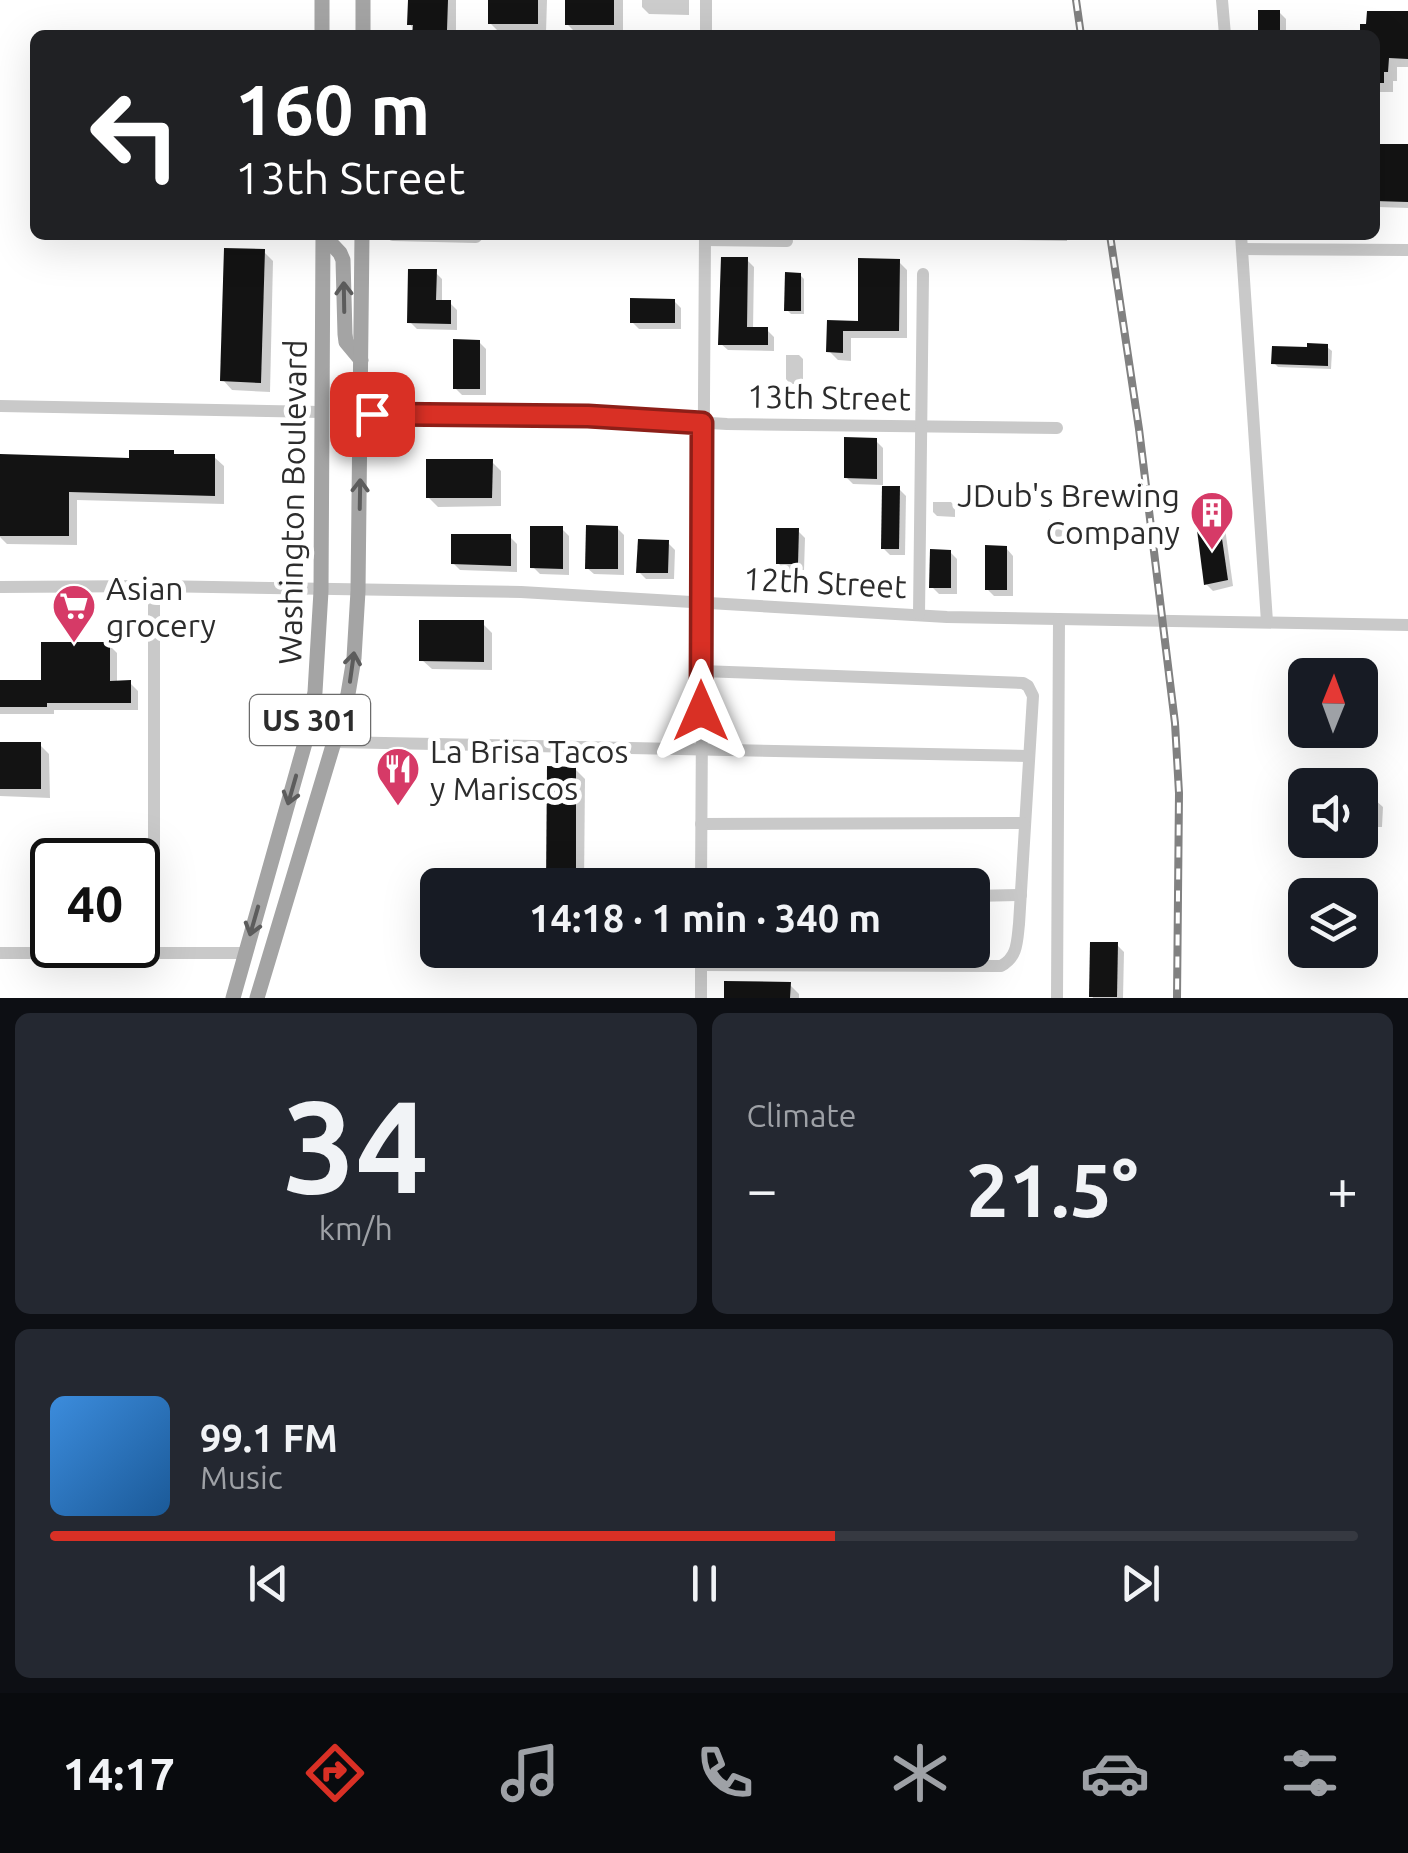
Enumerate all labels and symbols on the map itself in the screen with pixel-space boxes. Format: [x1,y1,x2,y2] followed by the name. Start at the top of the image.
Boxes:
[334,281,353,313] one-way arrow
[271,339,313,665] street label: Washington Boulevard
[330,372,415,457] pin
[747,378,912,416] street label: 13th Street
[957,477,1180,550] place label: JDub's Brewing Company
[350,478,369,510] one-way arrow
[1189,490,1235,551] building icon: JDub's Brewing Company
[742,560,908,604] street label: 12th Street
[106,570,216,643] place label: Asian grocery
[51,583,97,644] supermarket icon: Asian grocery
[343,652,361,684] one-way arrow
[1288,658,1378,748] north arrow
[649,659,753,763] position arrow
[250,695,370,745] road number: US 301
[430,733,628,806] place label: La Brisa Tacos y Mariscos
[375,746,421,807] restaurant icon: La Brisa Tacos y Mariscos
[282,774,300,805] one-way arrow
[30,838,160,968] speed limit sign: 40
[244,905,262,936] one-way arrow

